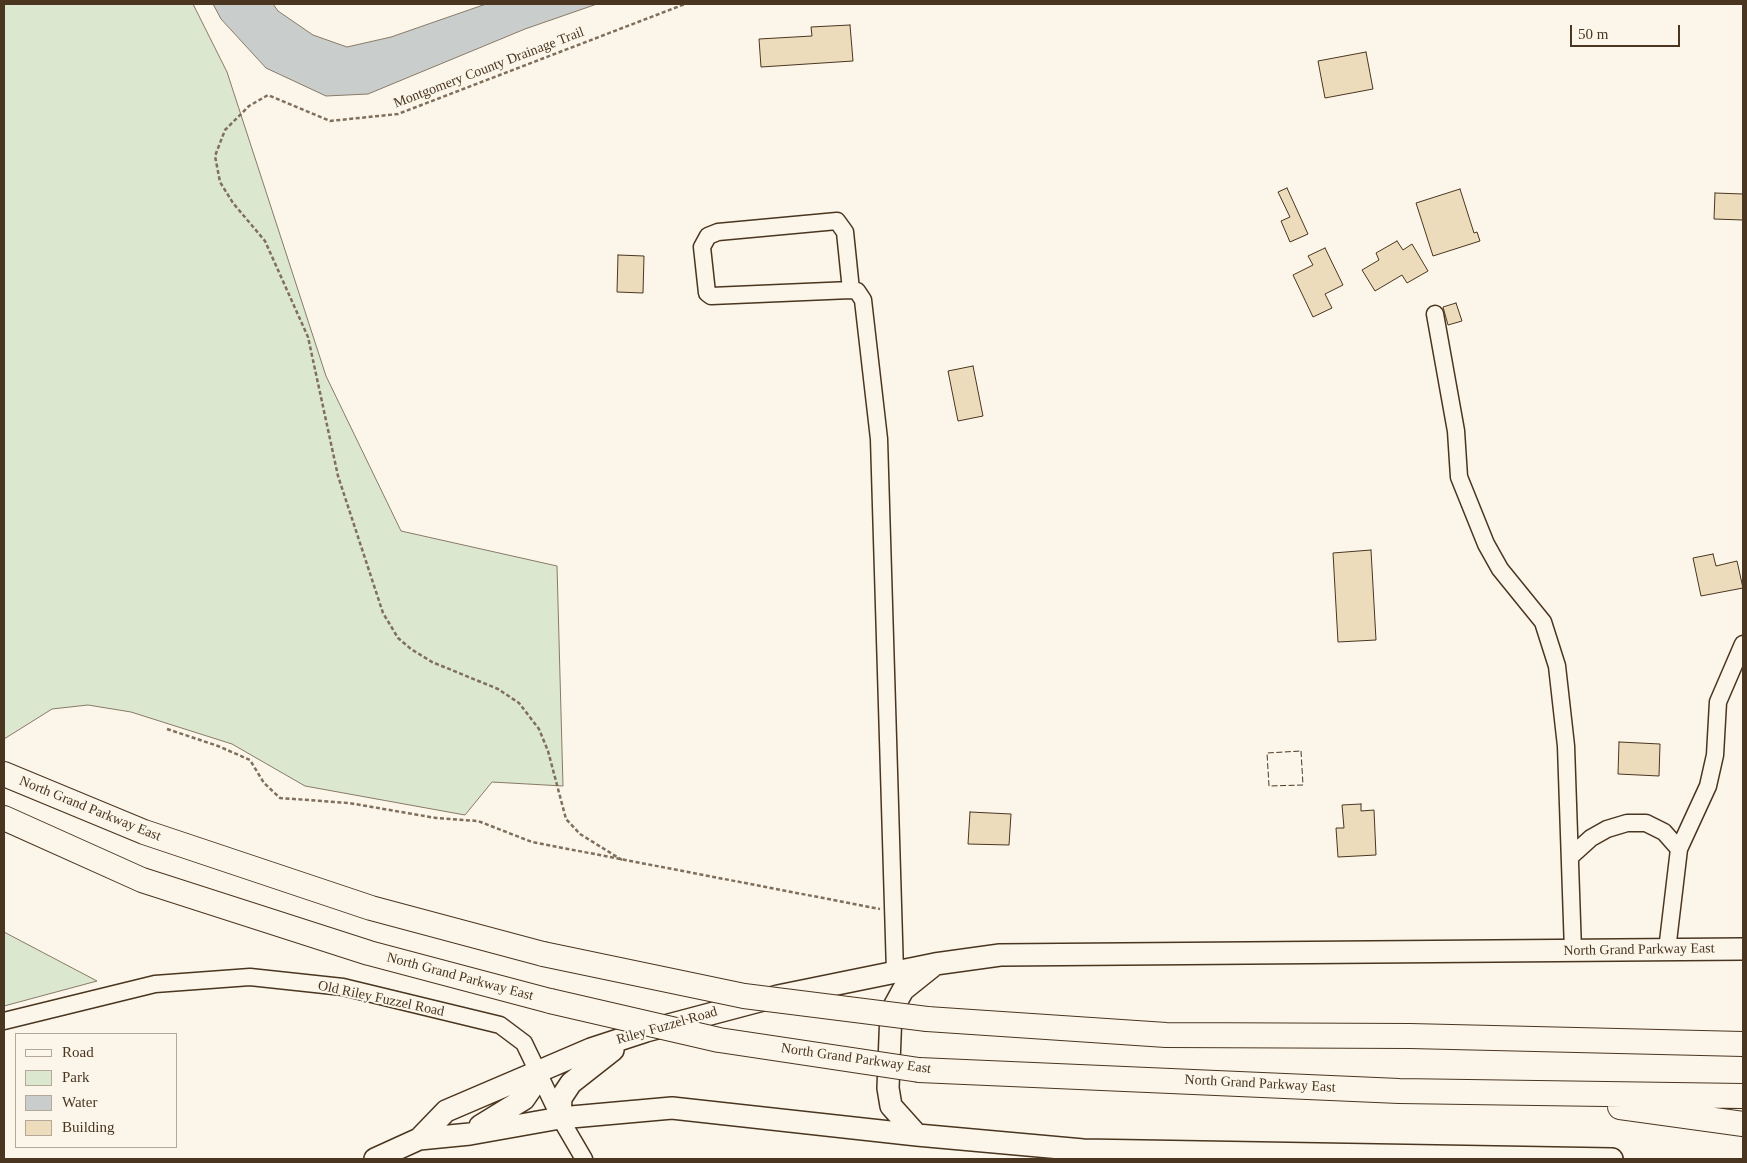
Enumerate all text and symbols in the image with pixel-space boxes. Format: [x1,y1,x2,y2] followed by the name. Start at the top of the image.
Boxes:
[1572,15,1682,47] scale bar
[391,24,587,112] street label: Montgomery County Drainage Trail
[1578,26,1608,42] text: 50 m
[17,773,163,845] street label: North Grand Parkway East
[1563,940,1715,960] street label: North Grand Parkway East
[385,949,535,1005] street label: North Grand Parkway East
[316,977,446,1021] street label: Old Riley Fuzzel Road
[615,1004,719,1048] street label: Riley Fuzzel Road
[15,1033,178,1148] legend
[780,1040,932,1078] street label: North Grand Parkway East
[62,1044,94,1060] text: Road
[62,1069,90,1085] text: Park
[1184,1072,1336,1096] street label: North Grand Parkway East
[62,1094,97,1110] text: Water
[62,1119,115,1135] text: Building

